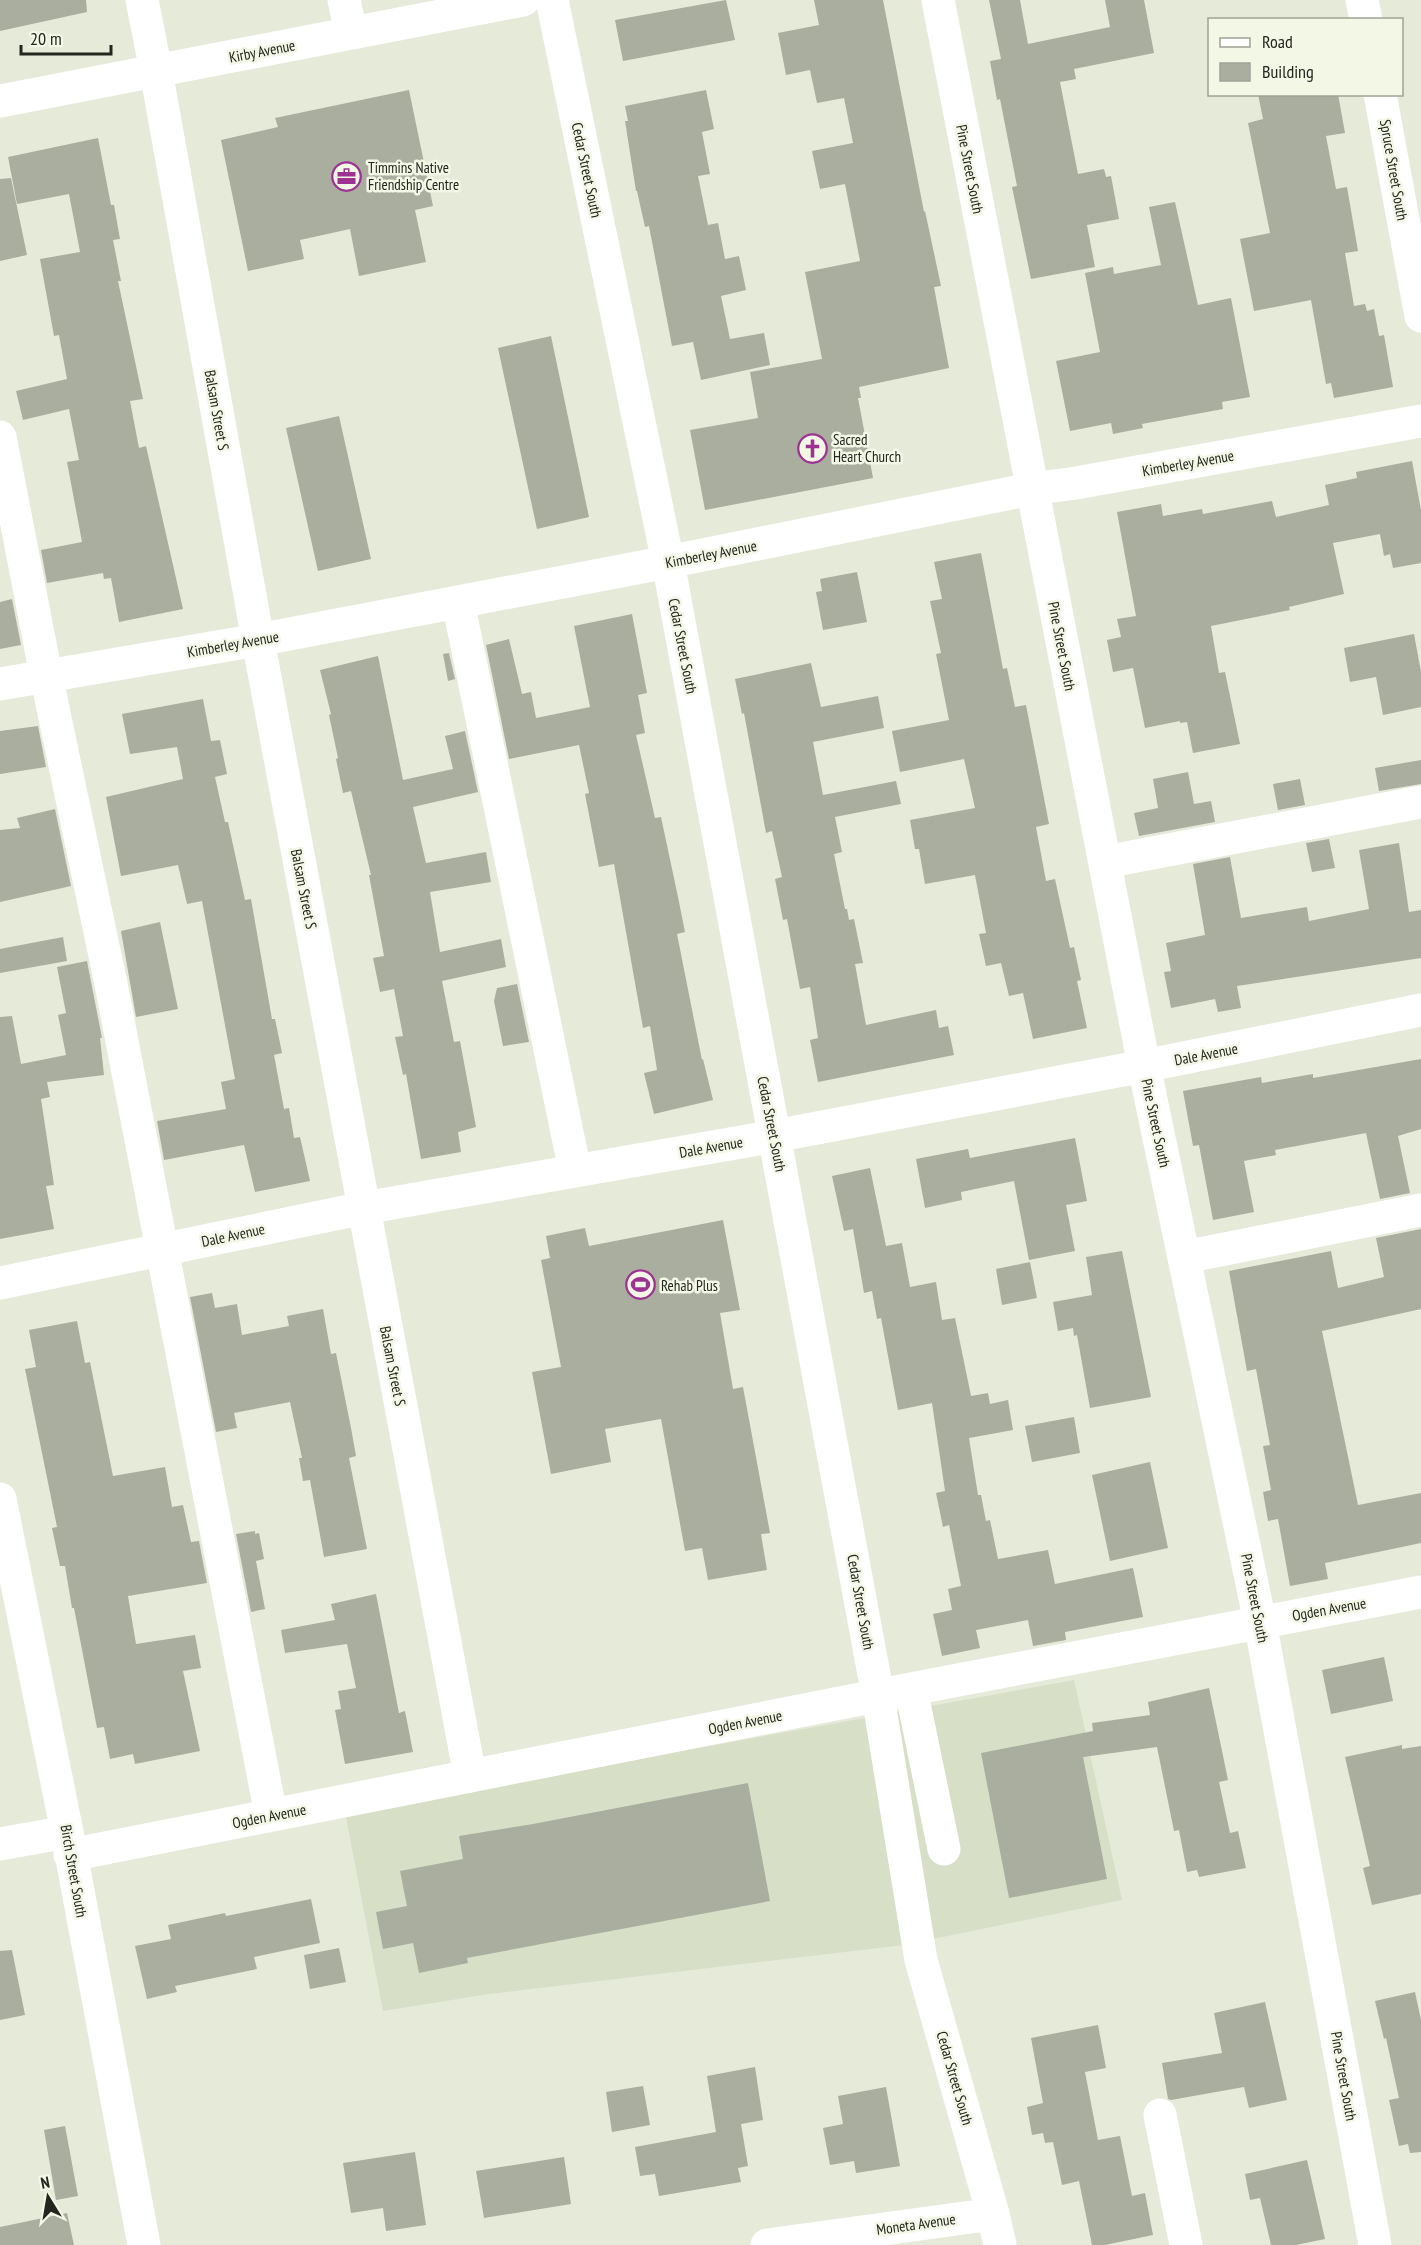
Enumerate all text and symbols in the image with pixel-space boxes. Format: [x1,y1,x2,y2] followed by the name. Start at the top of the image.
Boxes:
[21,18,111,56] scale bar
[1208,18,1403,96] legend
[30,27,62,50] text: 20 m
[1262,30,1293,53] text: Road
[227,35,297,67] street label: Kirby Avenue
[1262,60,1314,83] text: Building
[1376,118,1412,222] street label: Spruce Street South
[568,121,606,219] street label: Cedar Street South
[952,123,988,215] street label: Pine Street South
[368,158,459,194] place label: Timmins Native Friendship Centre
[331,160,363,192] office icon: Timmins Native Friendship Centre
[201,368,233,452] street label: Balsam Street S
[833,430,901,466] place label: Sacred Heart Church
[796,432,828,464] church icon: Sacred Heart Church
[1141,446,1235,480] street label: Kimberley Avenue
[664,536,758,572] street label: Kimberley Avenue
[664,597,702,695] street label: Cedar Street South
[1044,600,1080,692] street label: Pine Street South
[186,627,280,661] street label: Kimberley Avenue
[287,847,321,931] street label: Balsam Street S
[1173,1039,1239,1069] street label: Dale Avenue
[753,1075,791,1173] street label: Cedar Street South
[1137,1077,1175,1169] street label: Pine Street South
[678,1132,744,1162] street label: Dale Avenue
[200,1219,266,1251] street label: Dale Avenue
[624,1269,656,1301] sports icon: Rehab Plus
[661,1276,718,1295] place label: Rehab Plus
[376,1324,410,1408] street label: Balsam Street S
[1237,1552,1273,1644] street label: Pine Street South
[843,1553,879,1651] street label: Cedar Street South
[1291,1593,1367,1625] street label: Ogden Avenue
[707,1706,783,1738] street label: Ogden Avenue
[231,1800,307,1832] street label: Ogden Avenue
[56,1823,92,1919] street label: Birch Street South
[933,2029,977,2127] street label: Cedar Street South
[1327,2030,1361,2122] street label: Pine Street South
[18,2167,78,2227] north arrow
[39,2172,51,2193] text: N
[875,2209,957,2239] street label: Moneta Avenue

